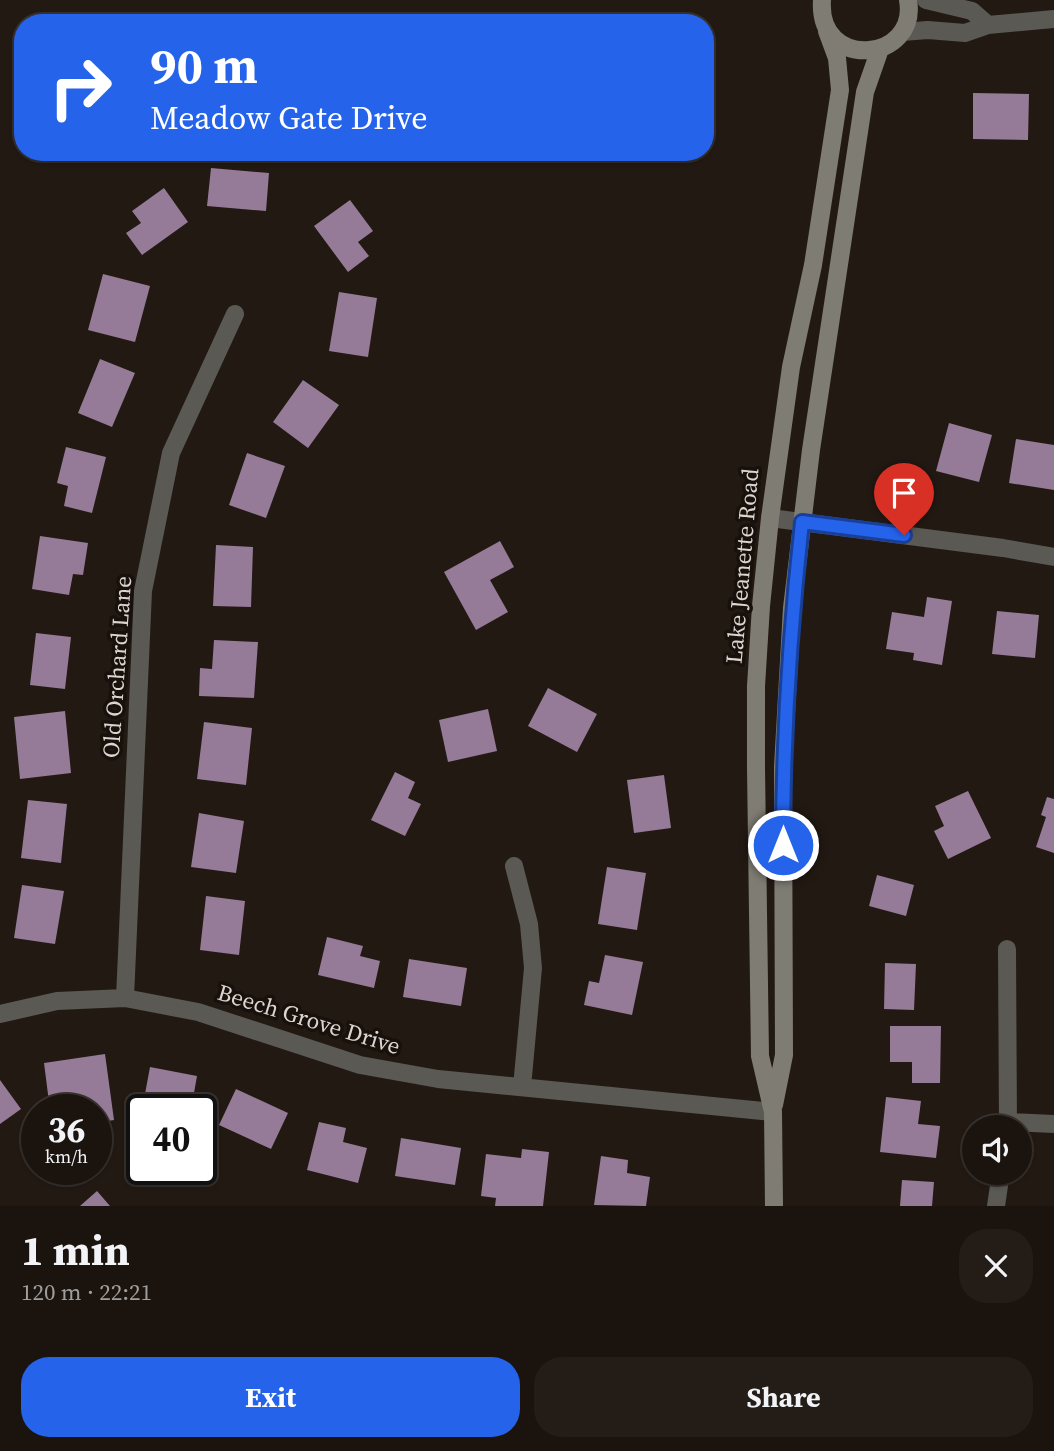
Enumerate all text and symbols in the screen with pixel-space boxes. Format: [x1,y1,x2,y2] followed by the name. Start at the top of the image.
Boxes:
[150,32,258,99] text: 90 m
[35,42,126,133] icon: right
[150,96,428,140] text: Meadow Gate Drive
[874,463,934,535] pin
[718,467,766,665] street label: Lake Jeanette Road
[885,474,923,512] icon: arrive
[95,575,139,759] street label: Old Orchard Lane
[746,808,820,882] position arrow
[214,976,404,1062] street label: Beech Grove Drive
[126,1094,217,1185] speed limit sign: 40
[48,1106,85,1154] text: 36
[962,1115,1032,1185] map controls
[962,1115,1032,1185] button: sound
[45,1144,88,1169] text: km/h
[21,1221,130,1279] text: 1 min
[959,1229,1033,1303] button: close
[21,1276,152,1308] text: 120 m · 22:21
[21,1357,520,1437] button: Exit
[534,1357,1033,1437] button: Share

